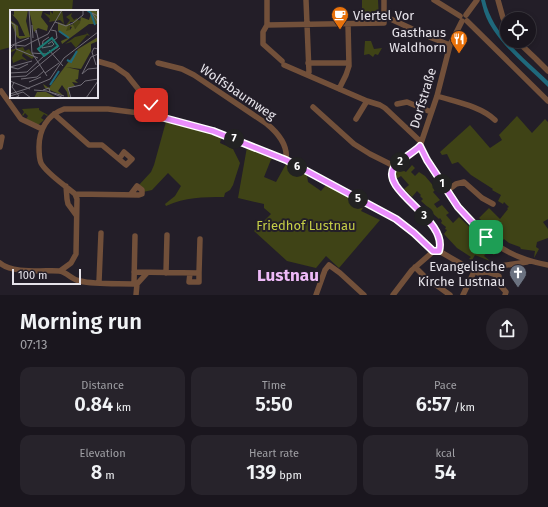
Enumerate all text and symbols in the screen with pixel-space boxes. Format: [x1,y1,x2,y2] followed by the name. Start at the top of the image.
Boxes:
[330,5,350,30] cafe icon: Viertel Vor
[353,8,414,23] place label: Viertel Vor
[10,10,98,98] inset map
[500,12,536,48] map controls
[500,12,536,48] button: locate
[389,25,446,55] place label: Gasthaus Waldhorn
[449,29,469,54] restaurant icon: Gasthaus Waldhorn
[197,61,279,123] street label: Wolfsbaumweg
[407,66,439,130] street label: Dorfstraße
[134,88,168,122] pin
[140,94,162,116] icon: check
[224,129,244,149] pin: 7
[231,132,237,145] text: 7
[390,152,410,172] pin: 2
[397,155,403,168] text: 2
[287,157,307,177] pin: 6
[294,160,300,173] text: 6
[432,174,452,194] pin: 1
[439,177,445,190] text: 1
[348,189,368,209] pin: 5
[355,192,361,205] text: 5
[414,206,434,226] pin: 3
[421,209,427,222] text: 3
[256,218,356,233] park label: Friedhof Lustnau
[469,220,503,254] pin
[475,226,497,248] icon: arrive
[418,259,505,289] place label: Evangelische Kirche Lustnau
[508,263,528,288] church icon: Evangelische Kirche Lustnau
[257,265,319,286] district label: Lustnau
[12,267,81,286] scale bar
[18,269,47,282] text: 100 m
[20,308,142,335] text: Morning run
[486,308,528,350] button: share
[20,337,47,352] text: 07:13
[81,379,124,392] text: Distance
[262,379,286,392] text: Time
[434,379,457,392] text: Pace
[74,392,113,416] text: 0.84
[255,392,293,416] text: 5:50
[416,392,451,416] text: 6:57
[113,401,131,414] text: km
[451,401,475,414] text: /km
[80,447,126,460] text: Elevation
[249,447,299,460] text: Heart rate
[435,447,455,460] text: kcal
[91,460,102,484] text: 8
[246,460,276,484] text: 139
[434,460,456,484] text: 54
[102,469,115,482] text: m
[276,469,302,482] text: bpm

